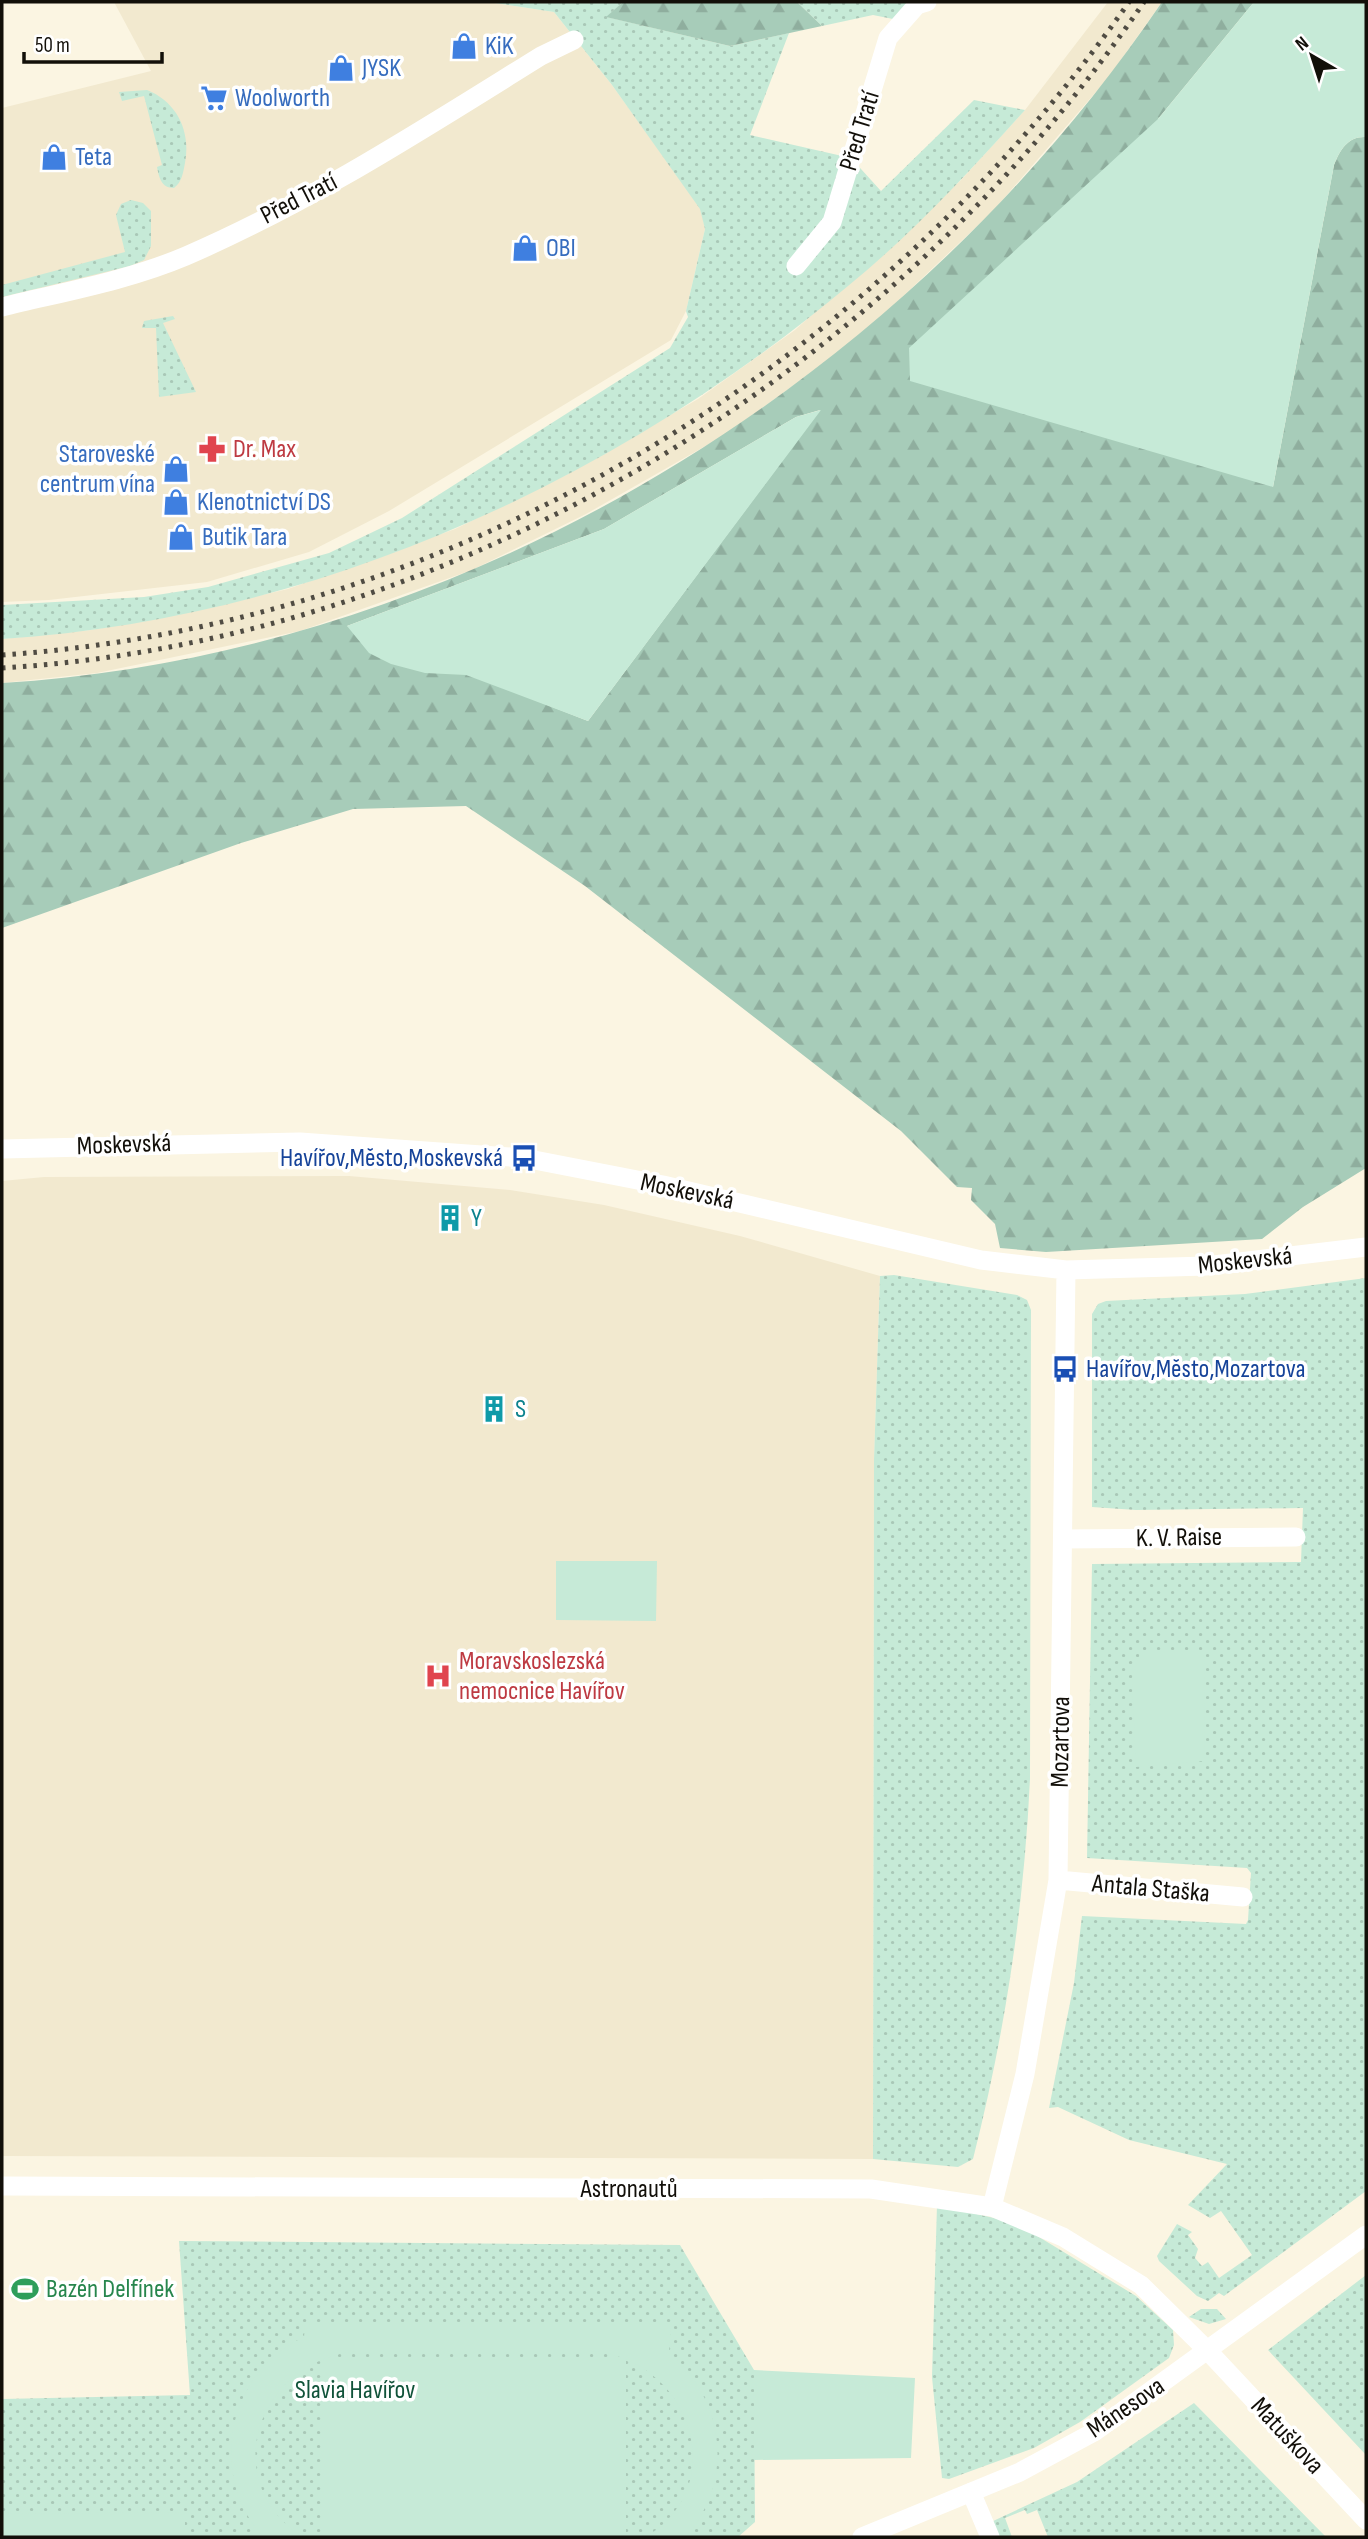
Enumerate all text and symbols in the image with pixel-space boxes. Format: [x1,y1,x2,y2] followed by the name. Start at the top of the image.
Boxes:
[24,21,163,65] scale bar
[1277,21,1347,91] north arrow
[449,31,479,61] shop icon: KiK
[485,31,514,62] place label: KiK
[1291,32,1313,56] text: N
[35,33,70,58] text: 50 m
[326,53,356,83] shop icon: JYSK
[361,53,401,84] place label: JYSK
[199,83,229,113] supermarket icon: Woolworth
[235,83,330,114] place label: Woolworth
[833,87,887,175] street label: Před Tratí
[39,142,69,172] shop icon: Teta
[75,142,112,173] place label: Teta
[255,167,343,231] street label: Před Tratí
[510,233,540,263] shop icon: OBI
[546,233,576,264] place label: OBI
[197,434,227,464] pharmacy icon: Dr. Max
[233,434,296,465] place label: Dr. Max
[40,439,155,500] place label: Staroveské centrum vína
[161,454,191,484] shop icon: Staroveské centrum vína
[161,487,191,517] shop icon: Klenotnictví DS
[197,487,331,518] place label: Klenotnictví DS
[166,522,196,552] shop icon: Butik Tara
[202,522,287,553] place label: Butik Tara
[76,1128,172,1162] street label: Moskevská
[280,1143,503,1174] place label: Havířov,Město,Moskevská
[509,1143,539,1173] bus stop icon: Havířov,Město,Moskevská
[637,1167,737,1217] street label: Moskevská
[435,1203,465,1233] building icon: Y
[471,1203,482,1234] place label: Y
[1196,1241,1294,1281] street label: Moskevská
[1050,1354,1080,1384] bus stop icon: Havířov,Město,Mozartova
[1086,1354,1306,1385] place label: Havířov,Město,Mozartova
[479,1394,509,1424] building icon: S
[515,1394,526,1425] place label: S
[1136,1522,1222,1554] street label: K. V. Raise
[459,1646,625,1707] place label: Moravskoslezská nemocnice Havířov
[423,1661,453,1691] hospital icon: Moravskoslezská nemocnice Havířov
[1045,1696,1077,1788] street label: Mozartova
[1090,1868,1211,1910] street label: Antala Staška
[579,2174,678,2205] street label: Astronautů
[10,2274,40,2304] sports icon: Bazén Delfínek
[46,2274,174,2305] place label: Bazén Delfínek
[1081,2371,1171,2445] street label: Mánesova
[295,2375,415,2406] park label: Slavia Havířov
[1244,2391,1330,2481] street label: Matuškova

